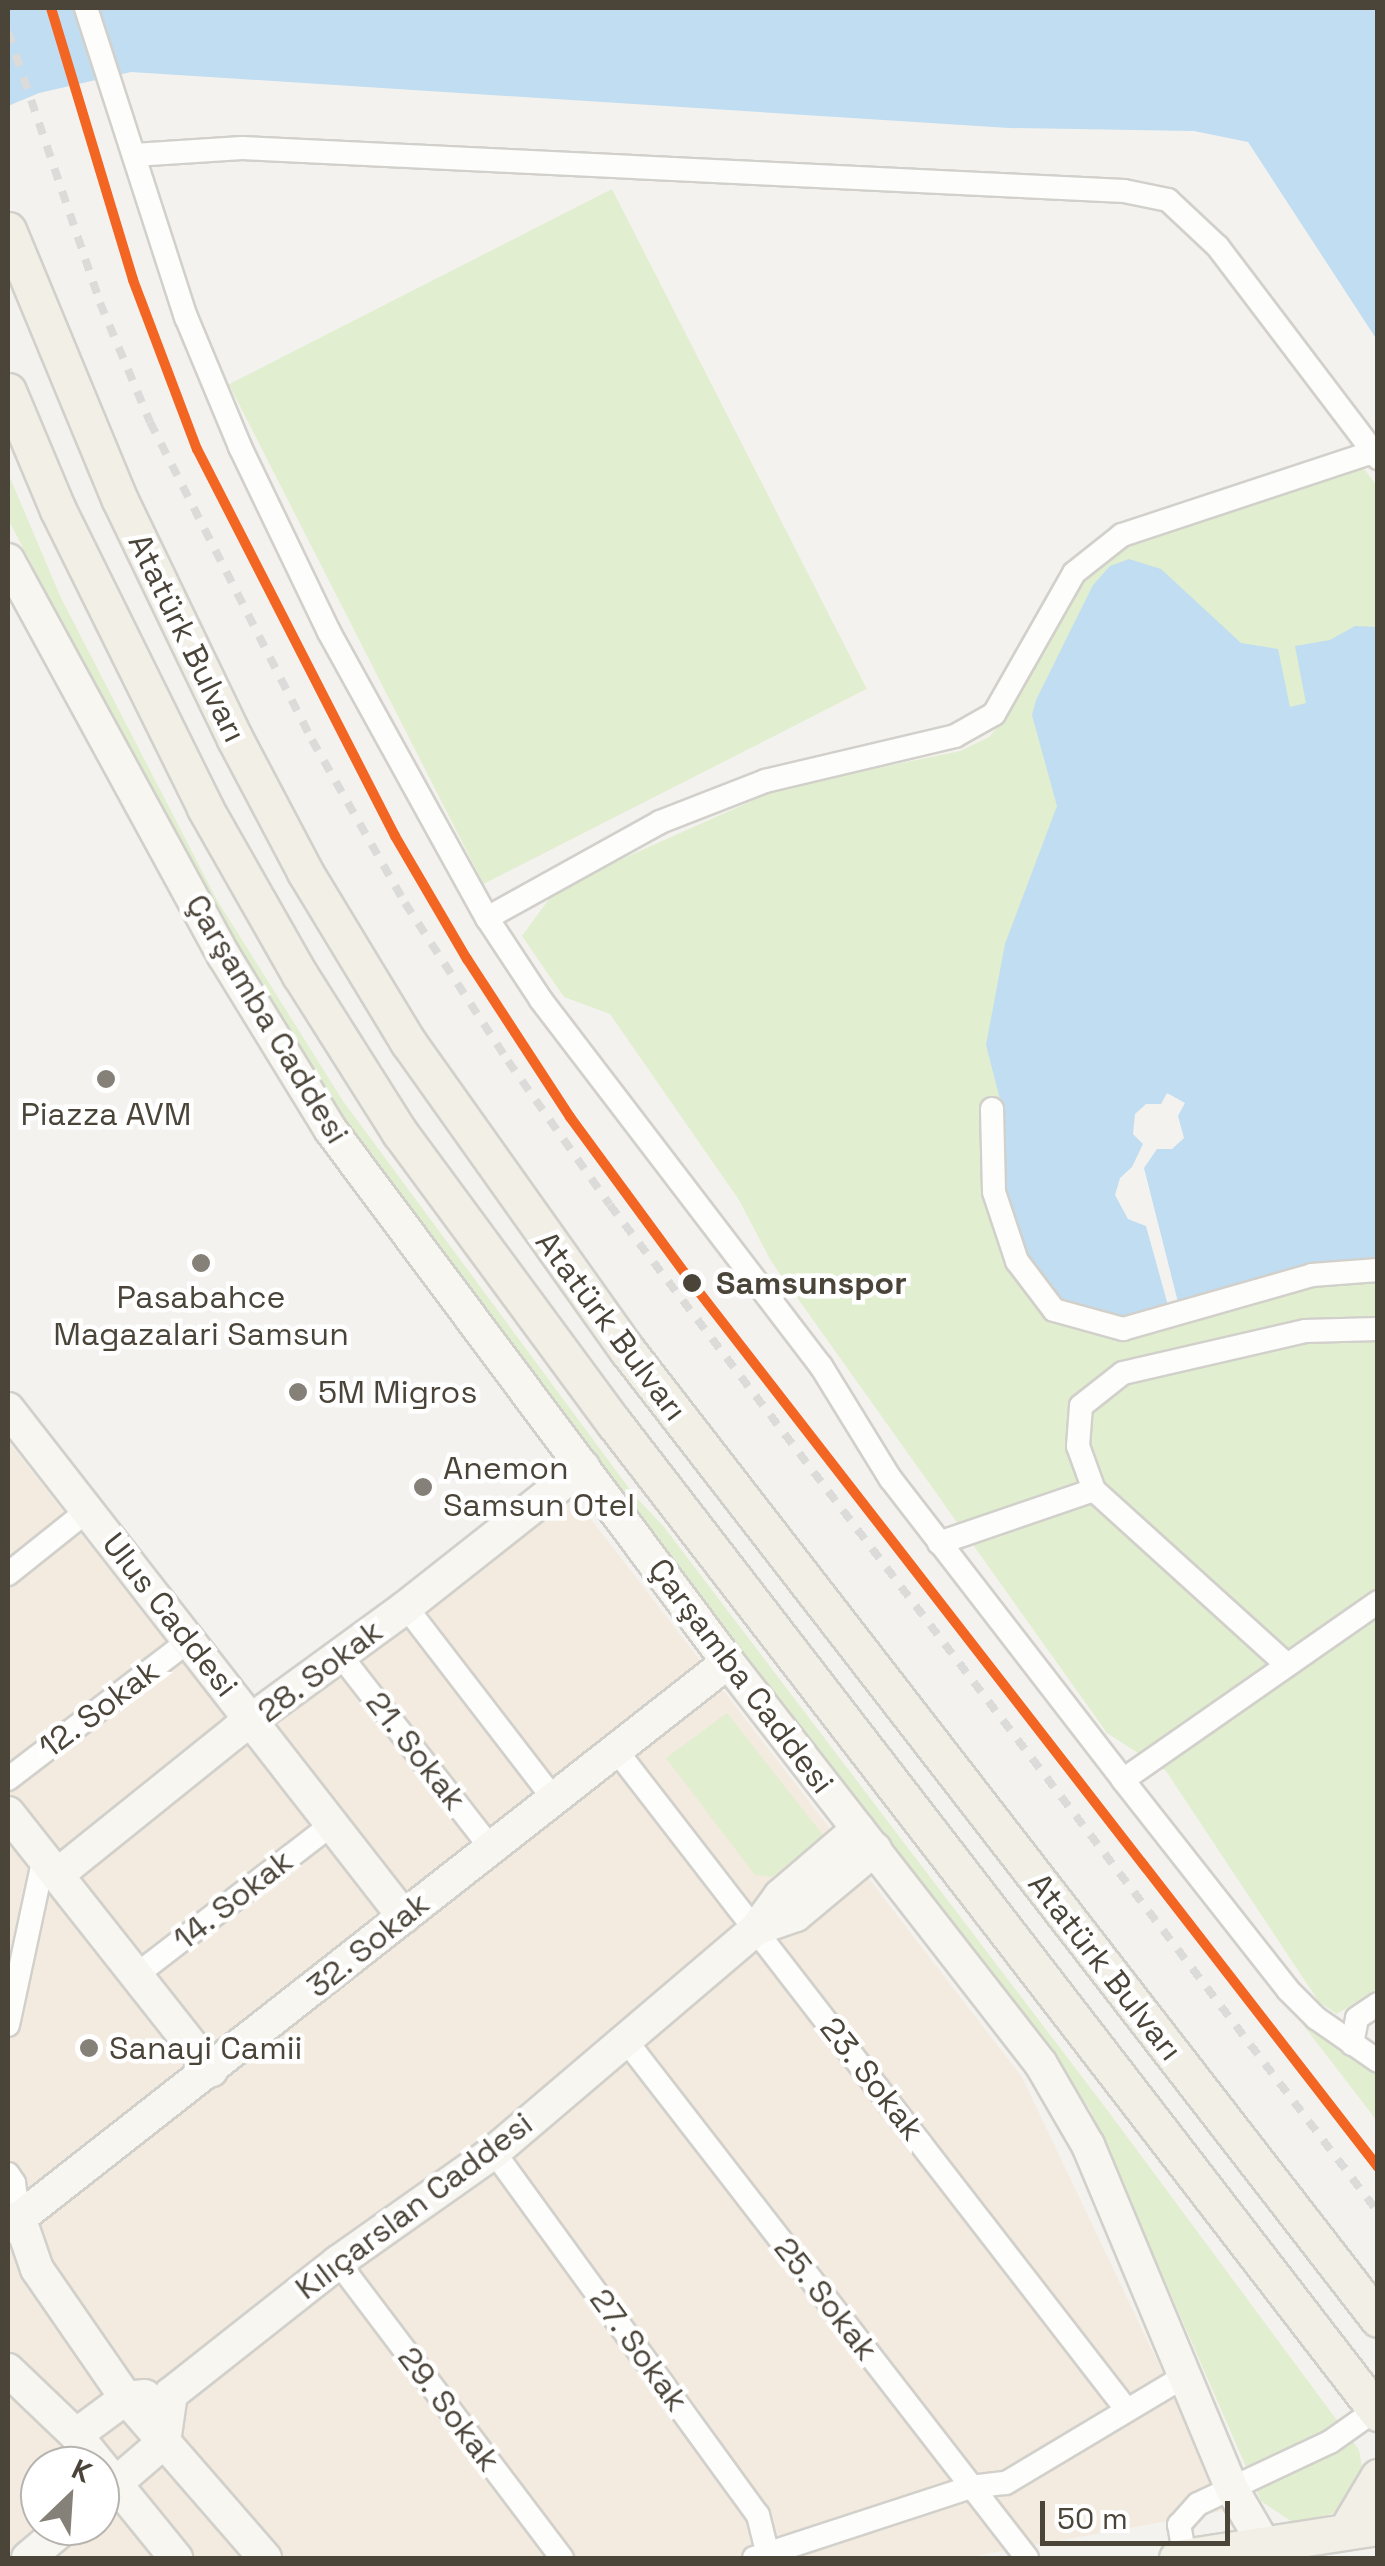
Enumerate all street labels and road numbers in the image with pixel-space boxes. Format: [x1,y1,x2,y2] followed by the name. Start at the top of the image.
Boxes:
[120,528,254,748] street label: Atatürk Bulvarı
[177,887,357,1151] street label: Çarşamba Caddesi
[527,1224,695,1428] street label: Atatürk Bulvarı
[94,1525,246,1705] street label: Ulus Caddesi
[640,1551,842,1801] street label: Çarşamba Caddesi
[250,1611,390,1731] street label: 28. Sokak
[31,1651,167,1767] street label: 12. Sokak
[358,1684,474,1818] street label: 21. Sokak
[165,1841,301,1959] street label: 14. Sokak
[1020,1866,1190,2068] street label: Atatürk Bulvarı
[299,1884,437,2006] street label: 32. Sokak
[812,2009,932,2149] street label: 23. Sokak
[288,2104,540,2308] street label: Kılıçarslan Caddesi
[766,2229,886,2369] street label: 25. Sokak
[581,2281,697,2419] street label: 27. Sokak
[390,2339,508,2479] street label: 29. Sokak

